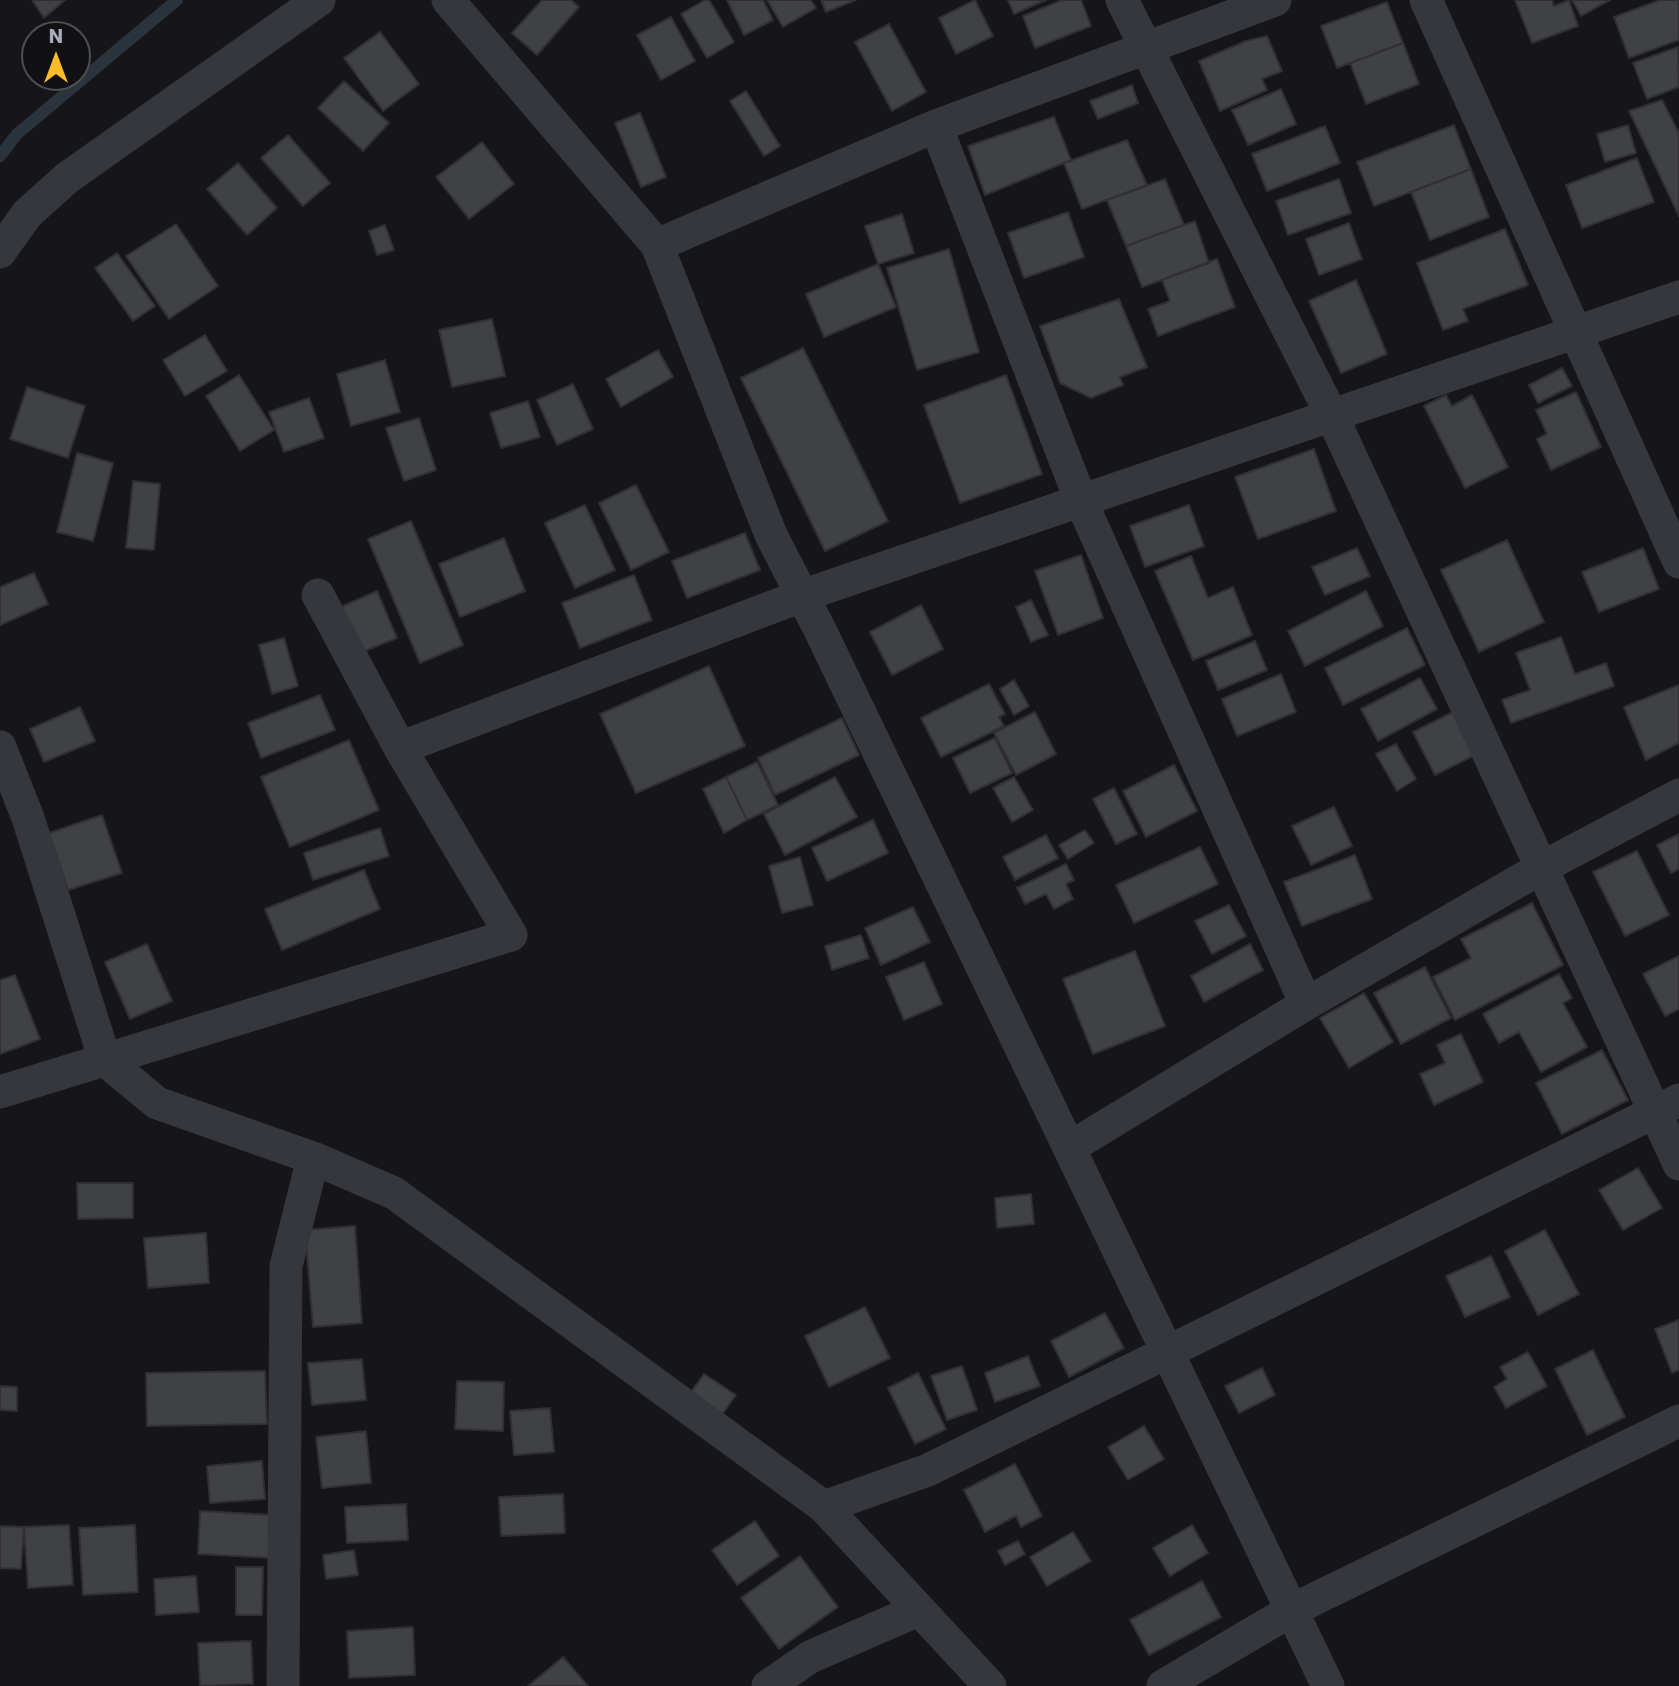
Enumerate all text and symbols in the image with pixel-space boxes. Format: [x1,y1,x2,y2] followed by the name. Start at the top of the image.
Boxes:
[21,21,91,91] north arrow
[49,23,63,50] text: N

